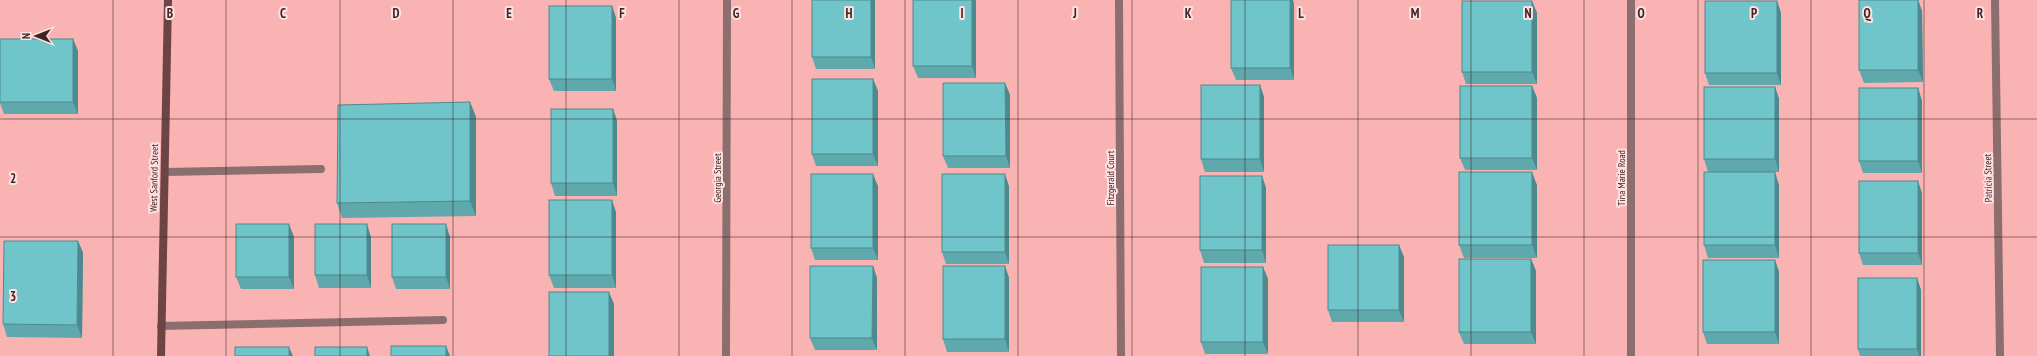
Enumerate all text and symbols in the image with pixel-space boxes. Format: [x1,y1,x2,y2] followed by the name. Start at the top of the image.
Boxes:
[167,5,173,22] text: B
[280,5,286,22] text: C
[393,5,400,22] text: D
[506,5,512,22] text: E
[619,5,625,22] text: F
[733,5,740,22] text: G
[846,5,853,22] text: H
[960,5,964,22] text: I
[1072,5,1077,22] text: J
[1185,5,1192,22] text: K
[1298,5,1304,22] text: L
[1411,5,1420,22] text: M
[1524,5,1532,22] text: N
[1637,5,1645,22] text: O
[1751,5,1757,22] text: P
[1863,5,1871,22] text: Q
[1977,5,1984,22] text: R
[16,16,56,56] north arrow
[19,33,33,39] text: N
[147,144,161,212] street label: West Sanford Street
[1104,150,1117,206] street label: Fitzgerald Court
[1615,150,1628,206] street label: Tina Marie Road
[711,153,724,203] street label: Georgia Street
[1981,153,1995,202] street label: Patricia Street
[10,170,16,187] text: 2
[10,288,16,305] text: 3

